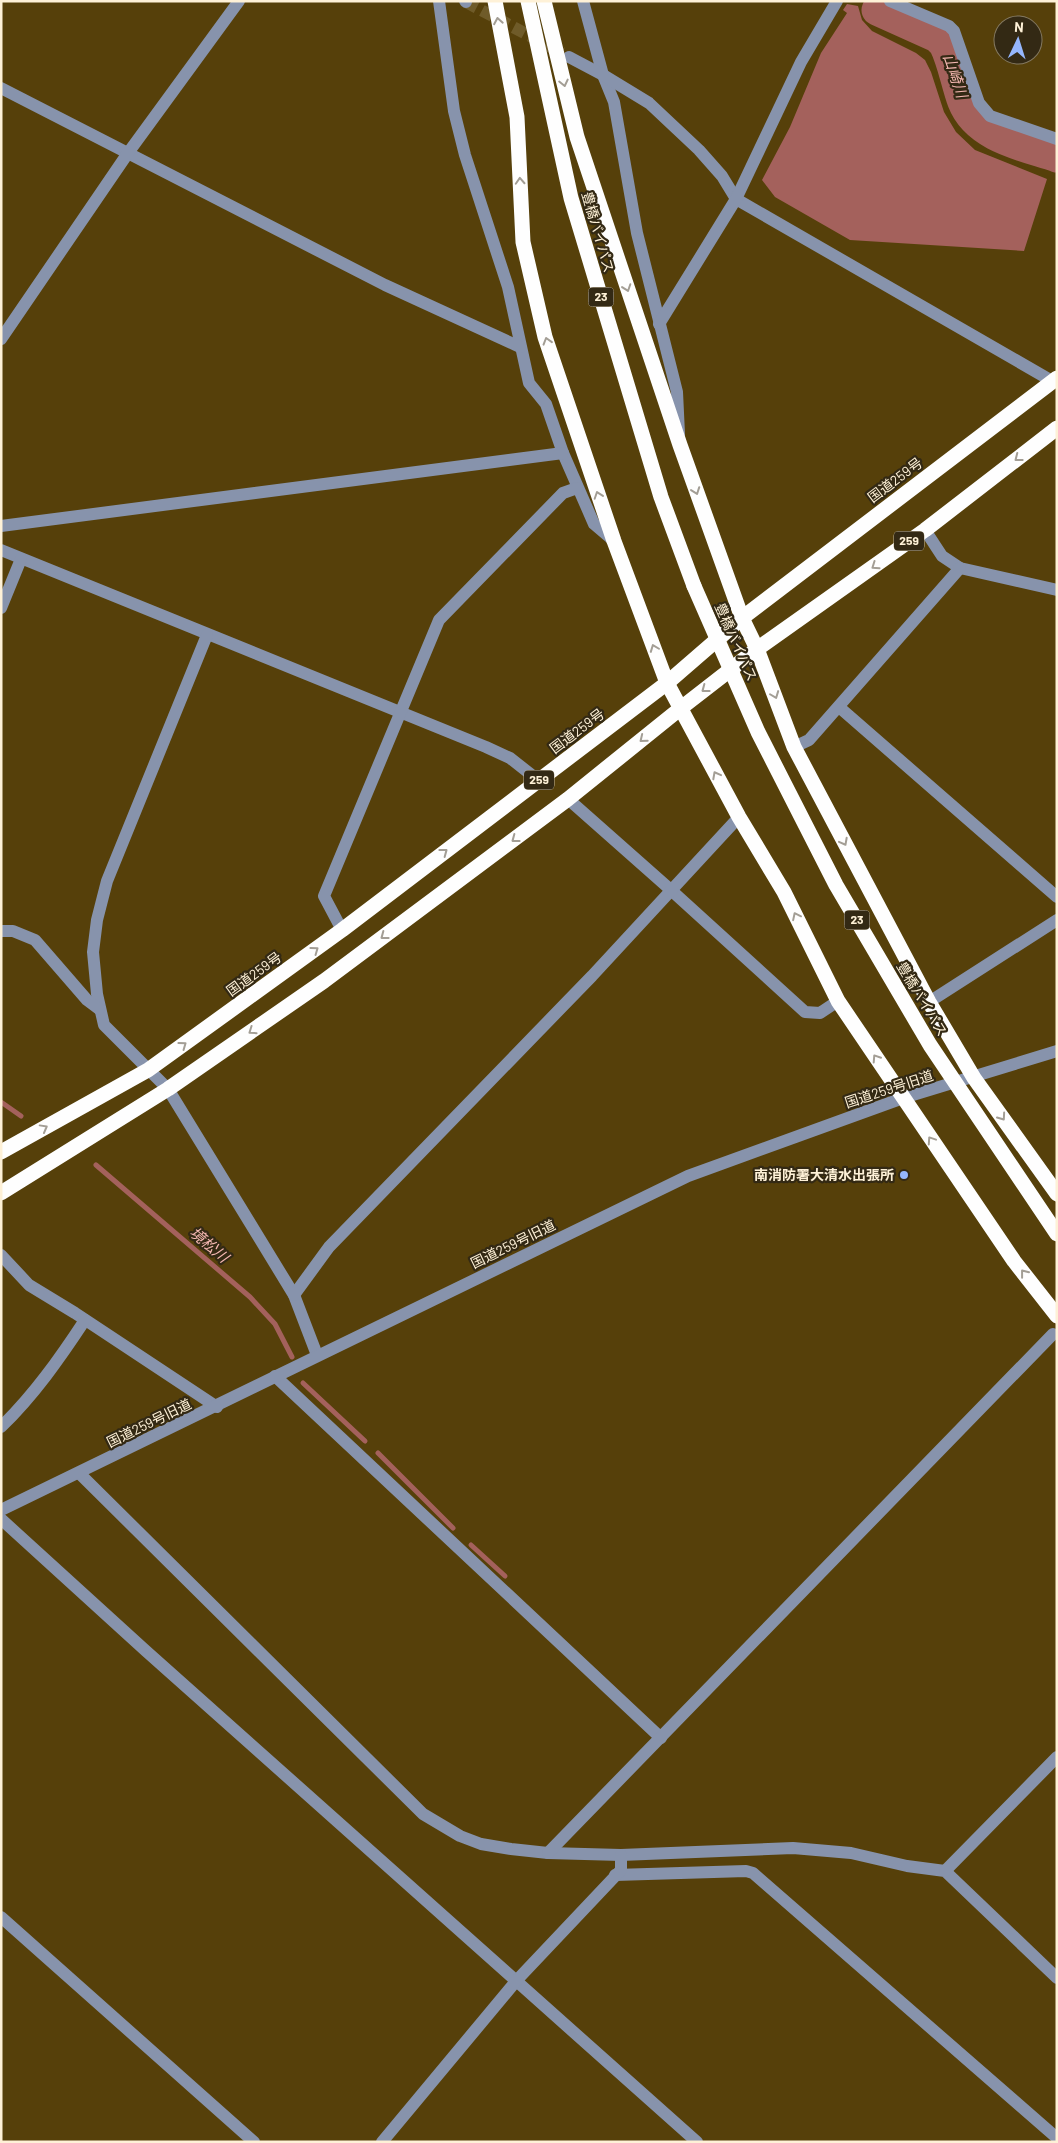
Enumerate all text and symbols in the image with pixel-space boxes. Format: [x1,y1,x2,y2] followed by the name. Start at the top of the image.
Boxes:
[993,15,1043,65] north arrow
[493,16,504,25] one-way arrow
[1014,18,1024,35] text: N
[940,51,972,102] water label: 山崎川
[558,78,568,86] one-way arrow
[514,177,525,185] one-way arrow
[579,189,618,274] street label: 豊橋バイパス
[621,283,631,292] one-way arrow
[588,288,614,306] road number: 23
[542,337,552,345] one-way arrow
[1015,452,1024,460] one-way arrow
[864,454,925,506] street label: 国道259号
[690,486,700,494] one-way arrow
[594,491,604,500] one-way arrow
[894,532,924,550] road number: 259
[871,560,880,569] one-way arrow
[712,600,761,684] street label: 豊橋バイパス
[650,644,660,652] one-way arrow
[702,684,711,692] one-way arrow
[769,690,779,699] one-way arrow
[546,705,607,757] street label: 国道259号
[640,733,649,741] one-way arrow
[524,770,554,790] road number: 259
[713,771,723,780] one-way arrow
[511,833,521,842] one-way arrow
[838,836,848,845] one-way arrow
[438,849,448,858] one-way arrow
[844,910,870,930] road number: 23
[792,912,802,921] one-way arrow
[381,930,390,939] one-way arrow
[309,947,318,956] one-way arrow
[223,948,285,999] street label: 国道259号
[894,958,951,1039] street label: 豊橋バイパス
[249,1025,258,1034] one-way arrow
[177,1042,187,1051] one-way arrow
[873,1054,882,1063] one-way arrow
[842,1066,935,1111] street label: 国道259号旧道
[996,1111,1005,1121] one-way arrow
[38,1125,47,1135] one-way arrow
[928,1136,937,1146] one-way arrow
[754,1166,894,1183] place label: 南消防署大清水出張所
[898,1169,910,1181] marker: 南消防署大清水出張所
[468,1216,558,1271] street label: 国道259号旧道
[187,1223,234,1267] water label: 境松川
[1021,1270,1029,1279] one-way arrow
[104,1395,194,1450] street label: 国道259号旧道

